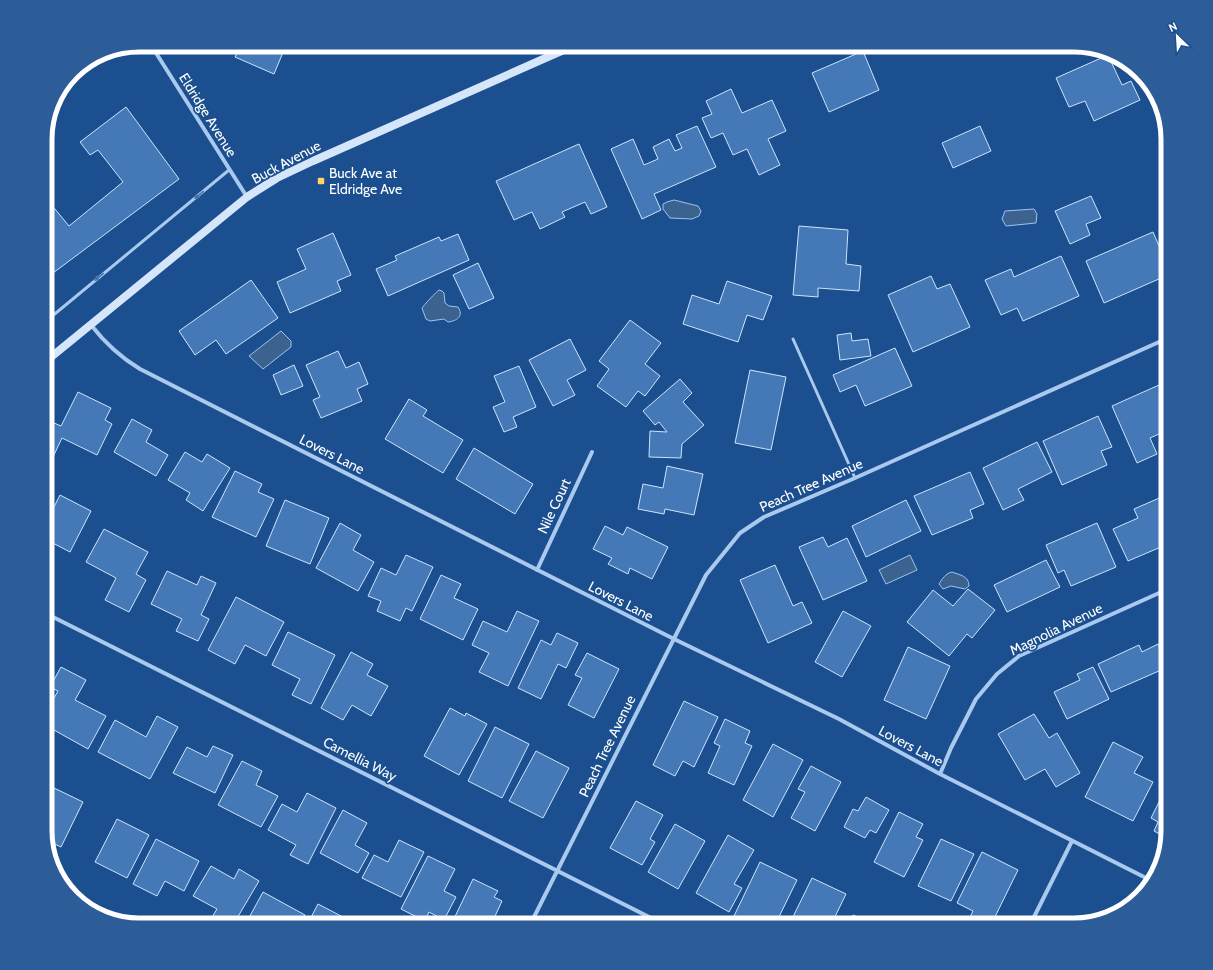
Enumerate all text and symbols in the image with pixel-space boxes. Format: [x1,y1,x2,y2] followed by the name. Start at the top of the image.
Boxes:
[1157,16,1197,56] north arrow
[1166,19,1179,35] text: N
[175,70,241,160] street label: Eldridge Avenue
[248,136,324,188] street label: Buck Avenue
[329,164,402,198] place label: Buck Ave at Eldridge Ave
[316,176,326,186] marker: Buck Ave at Eldridge Ave
[194,190,205,199] one-way arrow
[93,273,104,282] one-way arrow
[297,430,367,478] street label: Lovers Lane
[757,454,865,516] street label: Peach Tree Avenue
[533,475,575,536] street label: Nile Court
[586,577,656,625] street label: Lovers Lane
[1007,599,1105,659] street label: Magnolia Avenue
[575,692,639,800] street label: Peach Tree Avenue
[876,722,946,770] street label: Lovers Lane
[320,733,400,785] street label: Camellia Way

